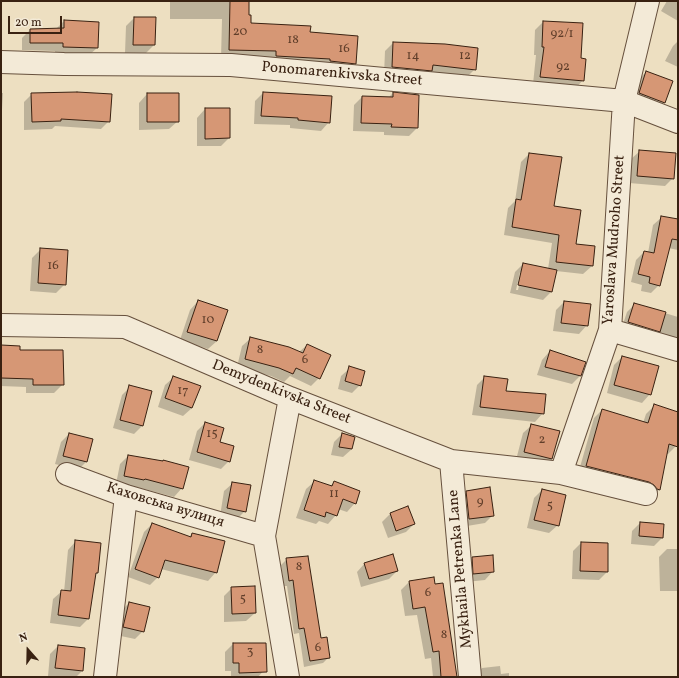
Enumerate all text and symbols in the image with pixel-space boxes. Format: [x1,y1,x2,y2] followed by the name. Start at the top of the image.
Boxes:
[10,8,64,34] scale bar
[15,15,42,31] text: 20 m
[233,25,247,41] house number: 20
[550,27,574,43] house number: 92/1
[287,33,299,49] house number: 18
[338,42,350,58] house number: 16
[407,49,419,65] house number: 14
[459,49,471,65] house number: 12
[261,59,423,91] street label: Ponomarenkivska Street
[556,60,570,76] house number: 92
[600,154,630,326] street label: Yaroslava Mudroho Street
[47,259,59,275] house number: 16
[202,313,214,329] house number: 10
[257,343,263,359] house number: 8
[302,353,308,369] house number: 6
[209,357,353,429] street label: Demydenkivska Street
[177,384,189,400] house number: 17
[206,427,218,443] house number: 15
[539,433,545,449] house number: 2
[104,480,226,532] street label: Каховська вулиця
[329,487,339,503] house number: 11
[445,489,477,649] street label: Mykhaila Petrenka Lane
[477,495,483,511] house number: 9
[547,499,553,515] house number: 5
[296,560,302,576] house number: 8
[425,586,431,602] house number: 6
[240,592,246,608] house number: 5
[441,628,447,644] house number: 8
[8,630,48,670] north arrow
[17,630,30,647] text: N
[315,641,321,657] house number: 6
[247,645,253,661] house number: 3

